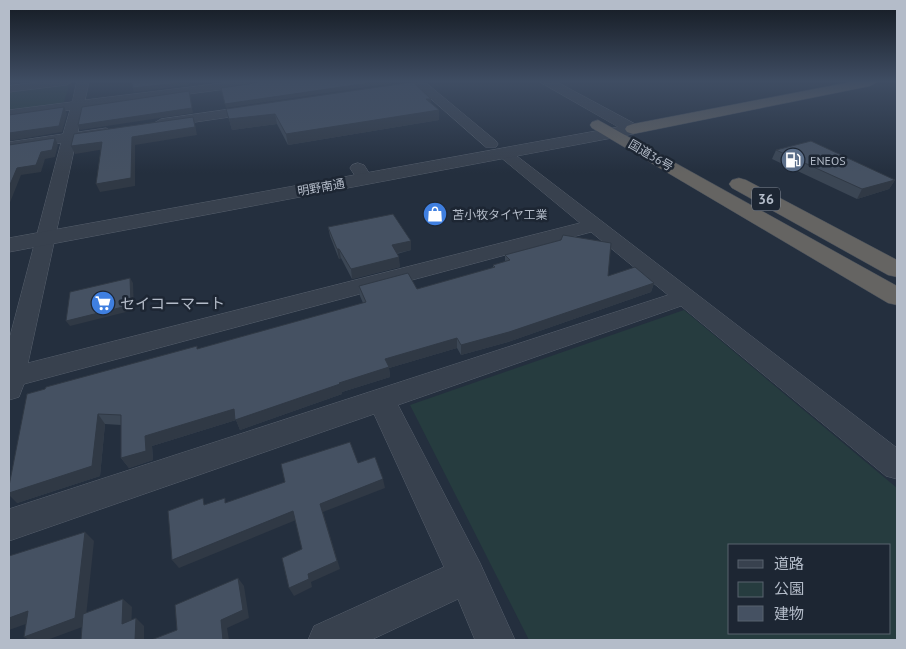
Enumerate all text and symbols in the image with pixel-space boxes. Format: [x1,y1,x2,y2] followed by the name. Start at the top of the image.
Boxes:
[626,136,676,174] street label: 国道36号
[780,147,806,173] fuel station icon: ENEOS
[810,153,846,168] place label: ENEOS
[296,175,346,199] street label: 明野南通
[752,188,780,210] road number: 36
[422,201,448,227] shop icon: 苫小牧タイヤ工業
[452,207,548,222] place label: 苫小牧タイヤ工業
[90,290,116,316] supermarket icon: セイコーマート
[120,294,225,313] place label: セイコーマート
[728,544,891,634] legend
[774,554,804,573] text: 道路
[774,579,804,598] text: 公園
[774,604,804,623] text: 建物

